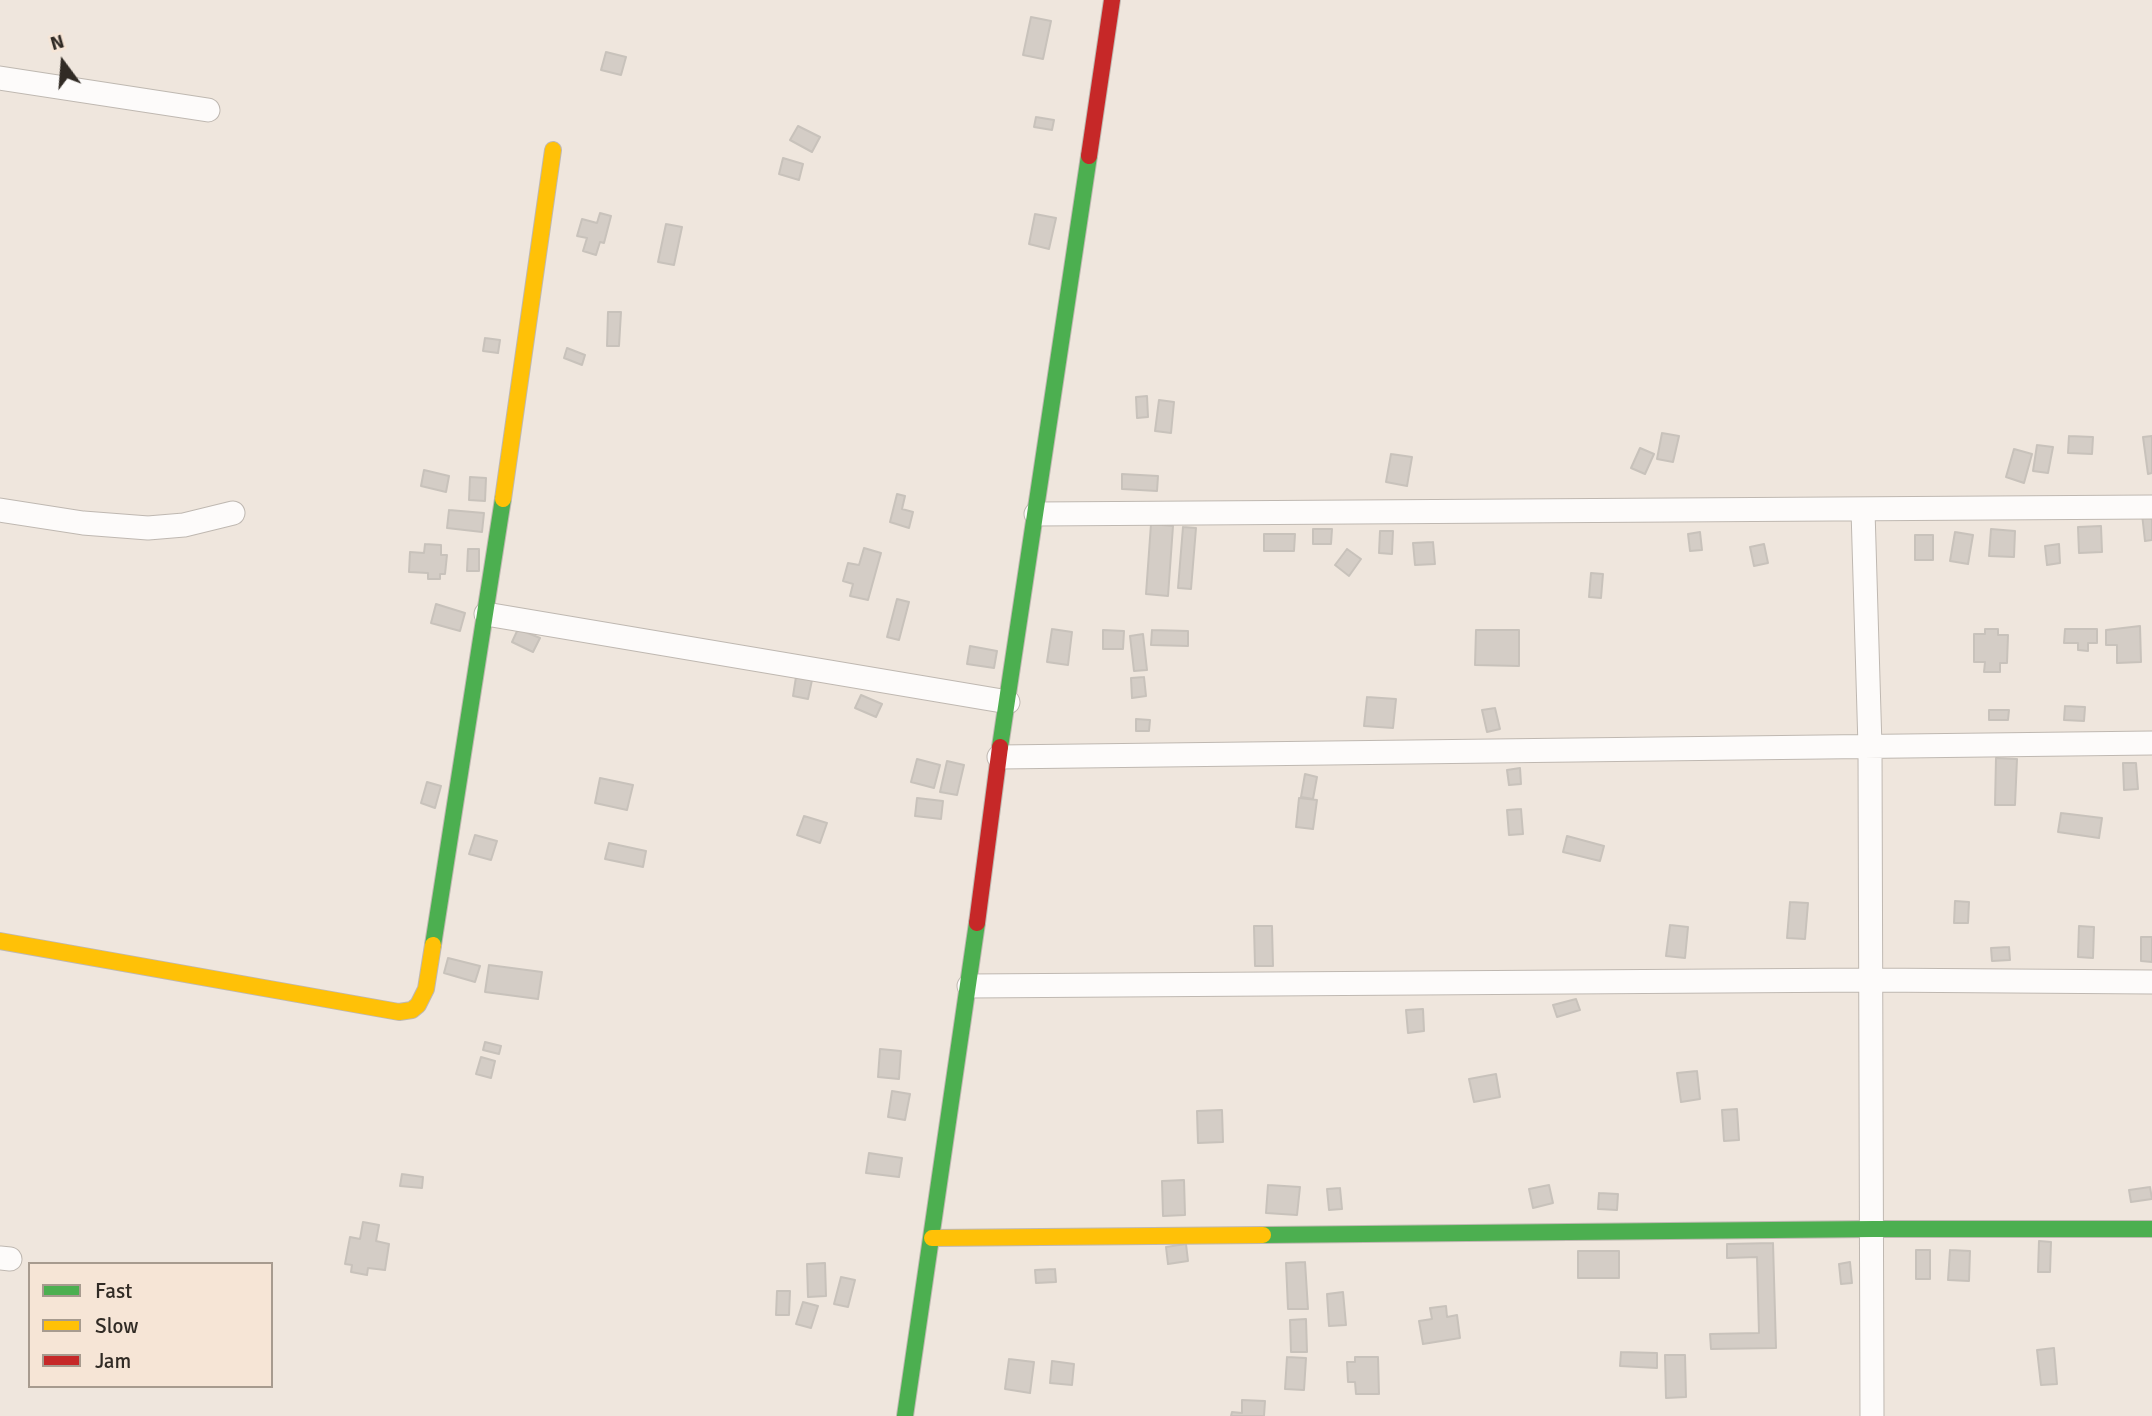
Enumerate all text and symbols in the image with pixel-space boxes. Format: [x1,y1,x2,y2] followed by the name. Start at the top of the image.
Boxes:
[28,28,98,98] north arrow
[48,29,67,56] text: N
[28,1262,273,1388] legend
[95,1278,132,1304] text: Fast
[95,1313,139,1339] text: Slow
[95,1348,131,1374] text: Jam

